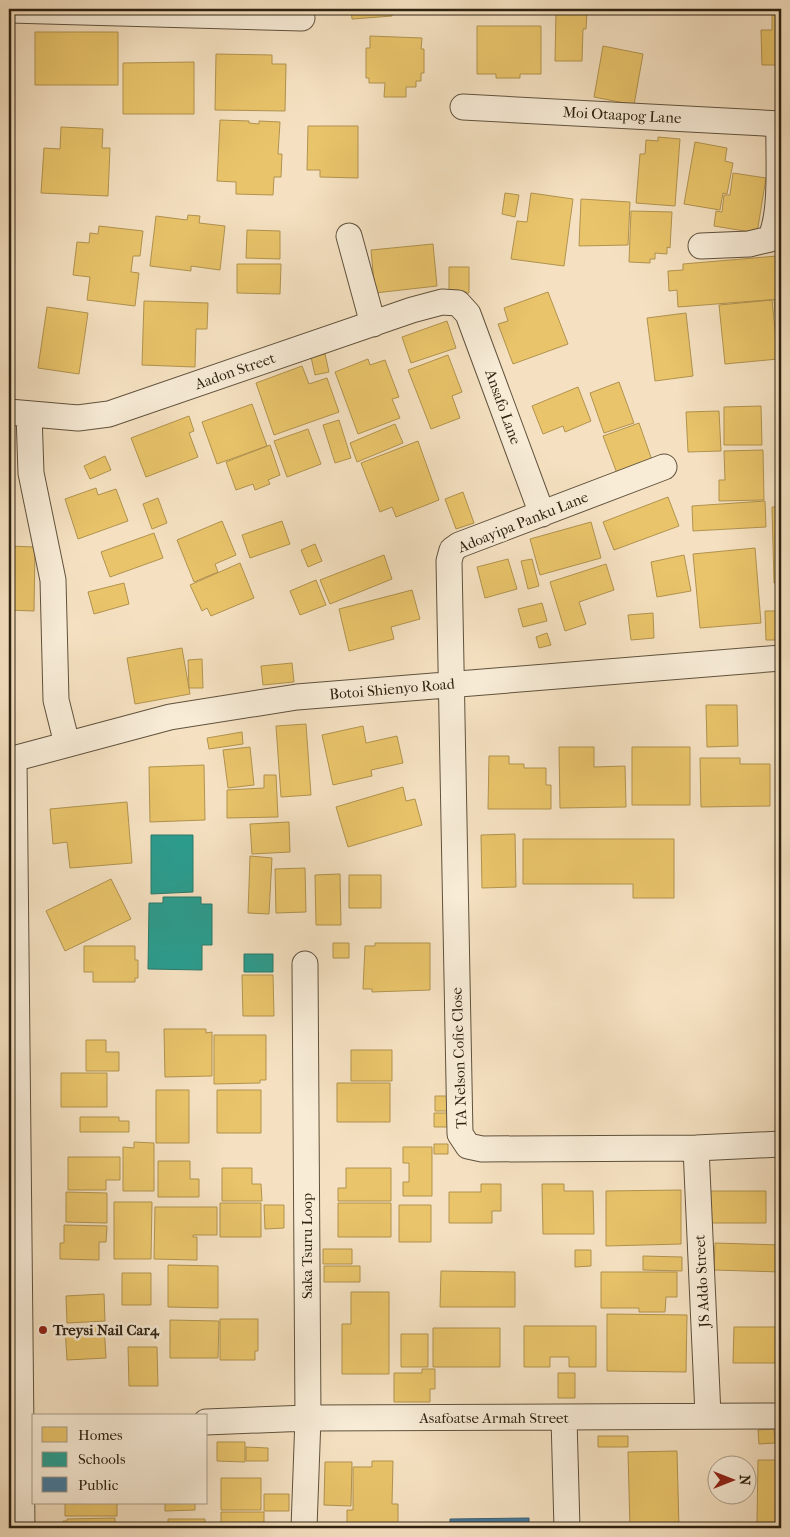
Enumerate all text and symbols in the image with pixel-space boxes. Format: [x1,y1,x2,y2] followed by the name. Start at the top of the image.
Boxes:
[562,103,682,127] street label: Moi Otaapog Lane
[191,349,278,393] street label: Aadon Street
[481,366,525,448] street label: Ansafo Lane
[454,487,591,557] street label: Adoayipa Panku Lane
[329,674,456,703] street label: Botoi Shienyo Road
[448,986,470,1129] street label: TA Nelson Cofie Close
[298,1193,316,1299] street label: Saka Tsuru Loop
[691,1233,713,1329] street label: JS Addo Street
[52,1321,160,1339] place label: Treysi Nail Car4
[37,1324,49,1336] marker: Treysi Nail Car4
[418,1409,569,1427] street label: Asafoatse Armah Street
[32,1414,208,1504] legend
[78,1426,123,1444] text: Homes
[78,1450,126,1468] text: Schools
[708,1454,758,1504] north arrow
[736,1475,753,1486] text: N
[78,1476,119,1494] text: Public

